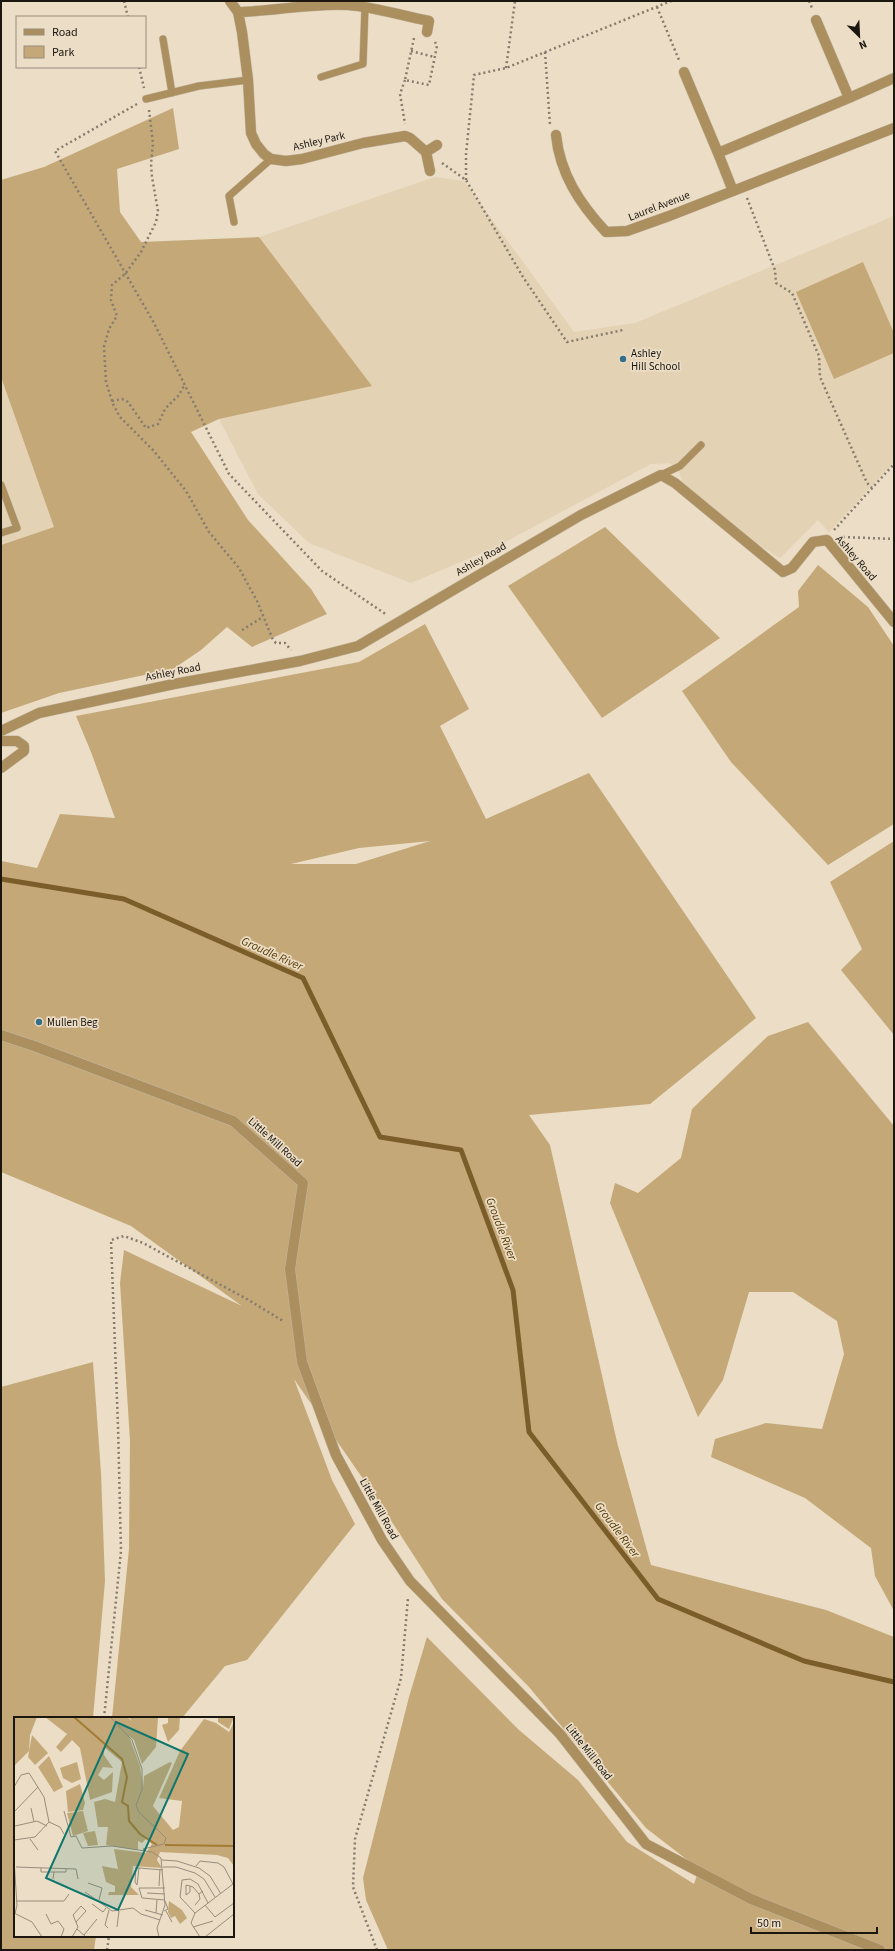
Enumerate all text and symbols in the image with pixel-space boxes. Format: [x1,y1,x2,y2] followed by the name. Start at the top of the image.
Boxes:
[16,16,146,68] legend
[839,16,879,56] north arrow
[52,24,78,41] text: Road
[856,36,869,53] text: N
[52,44,74,61] text: Park
[291,128,347,154] street label: Ashley Park
[626,187,693,225] street label: Laurel Avenue
[631,346,680,374] place label: Ashley Hill School
[618,354,628,364] marker: Ashley Hill School
[832,532,880,584] street label: Ashley Road
[453,538,509,580] street label: Ashley Road
[144,659,202,685] street label: Ashley Road
[239,933,306,975] water label: Groudle River
[47,1015,98,1030] place label: Mullen Beg
[34,1017,44,1027] marker: Mullen Beg
[245,1114,305,1170] street label: Little Mill Road
[481,1195,521,1264] water label: Groudle River
[356,1476,402,1542] street label: Little Mill Road
[590,1499,644,1562] water label: Groudle River
[14,1717,234,1937] inset map
[562,1721,616,1783] street label: Little Mill Road
[751,1909,877,1935] scale bar
[757,1915,781,1932] text: 50 m

